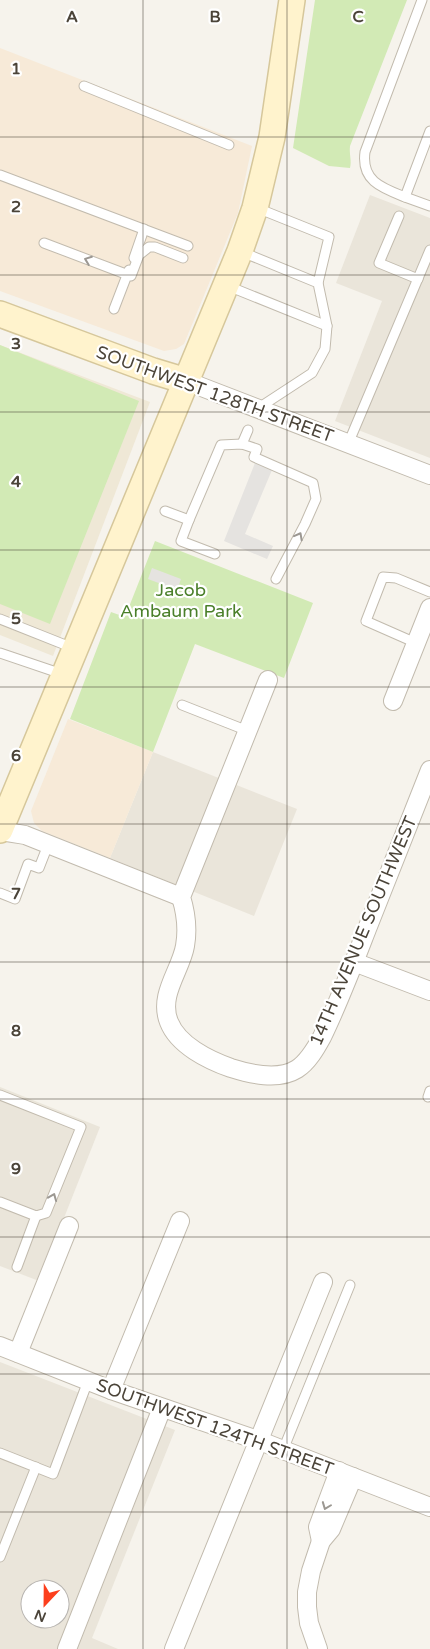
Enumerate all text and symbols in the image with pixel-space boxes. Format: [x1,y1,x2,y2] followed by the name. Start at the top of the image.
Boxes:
[66,7,78,27] text: A
[209,7,221,27] text: B
[352,7,364,27] text: C
[11,59,21,79] text: 1
[11,197,21,217] text: 2
[84,256,92,266] one-way arrow
[11,334,21,354] text: 3
[93,341,337,447] street label: SOUTHWEST 128TH STREET
[11,472,21,492] text: 4
[293,532,303,541] one-way arrow
[120,579,242,622] park label: Jacob Ambaum Park
[11,609,21,629] text: 5
[11,746,21,766] text: 6
[304,813,422,1049] street label: 14TH AVENUE SOUTHWEST
[11,884,21,904] text: 7
[11,1021,21,1041] text: 8
[11,1159,21,1179] text: 9
[46,1193,57,1202] one-way arrow
[93,1374,337,1480] street label: SOUTHWEST 124TH STREET
[322,1501,332,1510] one-way arrow
[20,1579,70,1629] north arrow
[32,1606,49,1626] text: N

